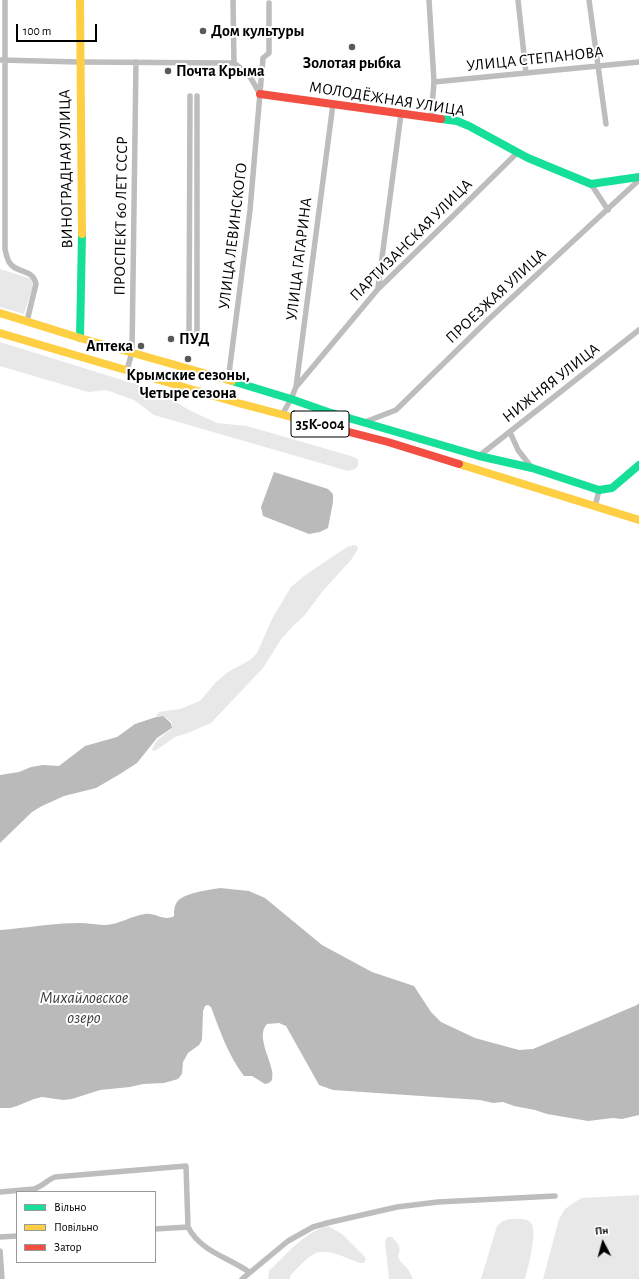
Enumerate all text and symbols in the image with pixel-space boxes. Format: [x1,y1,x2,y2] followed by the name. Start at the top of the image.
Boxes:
[18,16,99,42] scale bar
[211,21,304,41] place label: Дом культуры
[23,25,51,37] text: 100 m
[198,26,208,36] marker: Дом культуры
[347,42,357,52] marker: Золотая рыбка
[466,42,604,76] street label: УЛИЦА СТЕПАНОВА
[303,53,401,73] place label: Золотая рыбка
[176,61,265,81] place label: Почта Крыма
[163,66,173,76] marker: Почта Крыма
[308,77,466,121] street label: МОЛОДЁЖНАЯ УЛИЦА
[55,89,77,249] street label: ВИНОГРАДНАЯ УЛИЦА
[110,136,132,296] street label: ПРОСПЕКТ 60 ЛЕТ СССР
[214,162,252,310] street label: УЛИЦА ЛЕВИНСКОГО
[346,175,476,305] street label: ПАРТИЗАНСКАЯ УЛИЦА
[282,196,316,322] street label: УЛИЦА ГАГАРИНА
[442,244,550,348] street label: ПРОЕЗЖАЯ УЛИЦА
[179,329,210,349] place label: ПУД
[166,334,176,344] marker: ПУД
[86,336,133,356] place label: Аптека
[499,339,603,427] street label: НИЖНЯЯ УЛИЦА
[136,341,146,351] marker: Аптека
[183,354,193,364] marker: Крымские сезоны, Четыре сезона
[126,365,250,403] place label: Крымские сезоны, Четыре сезона
[291,411,349,437] road number: 35К-004
[40,988,128,1028] water label: Михайловское озеро
[16,1191,156,1263] legend
[54,1201,86,1213] text: Вільно
[54,1221,98,1233] text: Повільно
[583,1223,623,1263] north arrow
[594,1224,609,1237] text: Пн
[54,1241,82,1253] text: Затор

